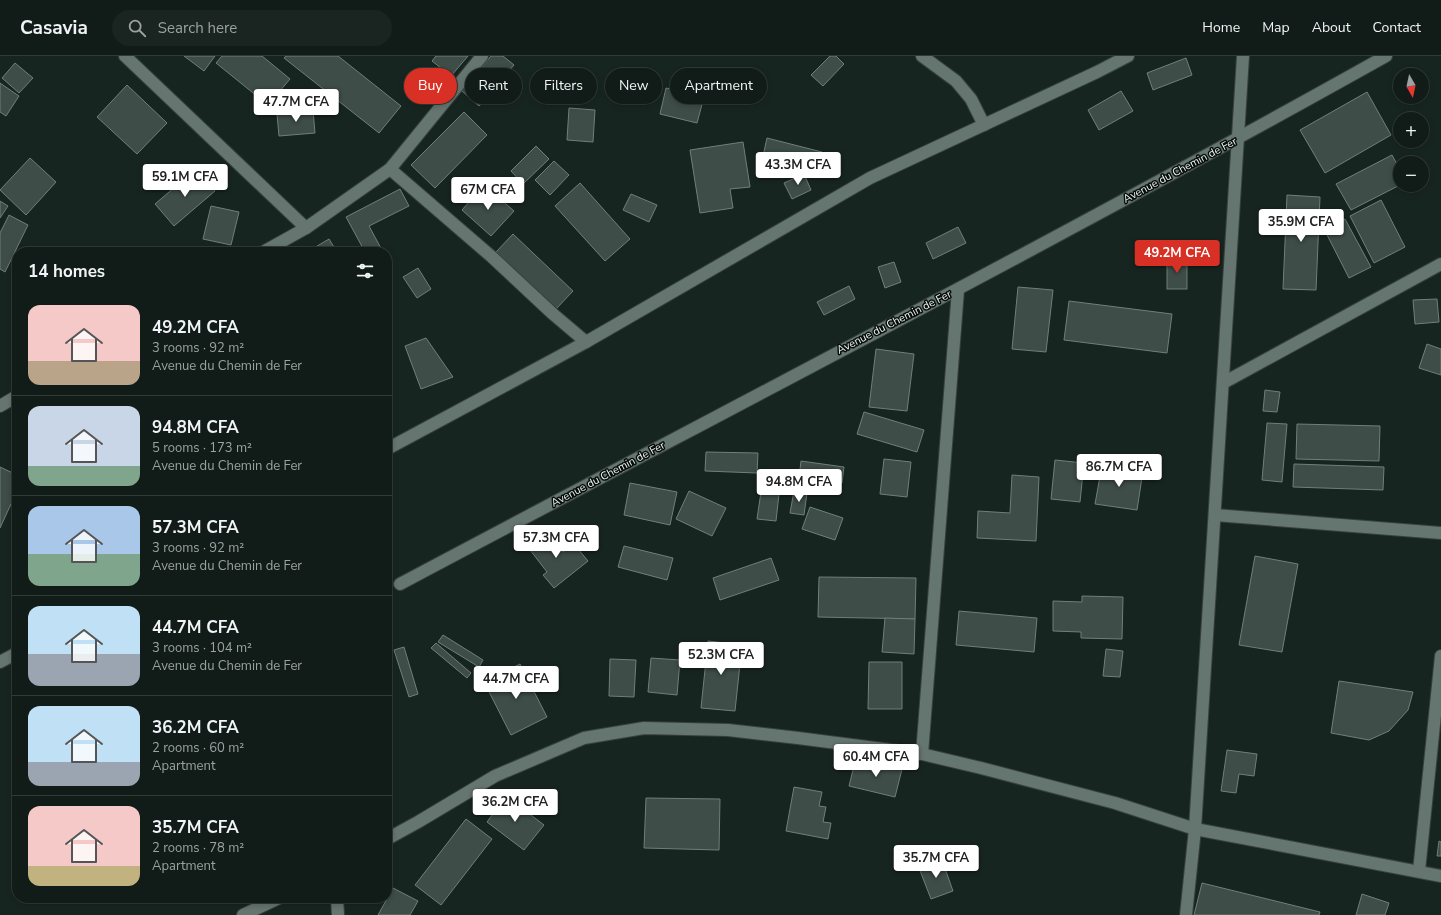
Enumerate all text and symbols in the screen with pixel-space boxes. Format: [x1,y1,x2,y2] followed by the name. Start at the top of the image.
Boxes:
[112,10,392,46] search box
[20,15,88,41] text: Casavia
[126,17,148,39] icon: search
[158,18,237,38] text: Search here
[1202,18,1240,37] text: Home
[1262,18,1290,37] text: Map
[1312,18,1351,37] text: About
[1373,18,1421,37] text: Contact
[404,68,457,104] chip: Buy
[465,68,522,104] chip: Rent
[530,68,597,104] chip: Filters
[605,68,662,104] chip: New
[670,68,767,104] chip: Apartment
[1393,68,1429,104] north arrow
[1393,68,1429,192] map controls
[250,89,342,123] pin: 47.7M CFA
[263,93,329,111] text: 47.7M CFA
[1393,112,1429,148] button: +
[1120,134,1240,206] street label: Avenue du Chemin de Fer
[752,152,844,186] pin: 43.3M CFA
[765,156,831,174] text: 43.3M CFA
[1393,156,1429,192] button: −
[139,164,231,198] pin: 59.1M CFA
[152,168,218,186] text: 59.1M CFA
[451,177,525,211] pin: 67M CFA
[460,181,516,199] text: 67M CFA
[1255,209,1347,243] pin: 35.9M CFA
[1268,213,1334,231] text: 35.9M CFA
[1131,240,1223,274] pin: 49.2M CFA
[1144,244,1210,262] text: 49.2M CFA
[28,260,105,283] text: 14 homes
[354,260,376,282] icon: filters
[834,286,954,357] street label: Avenue du Chemin de Fer
[152,316,239,339] text: 49.2M CFA
[60,321,108,369] icon: home
[152,339,244,357] text: 3 rooms · 92 m²
[152,357,302,375] text: Avenue du Chemin de Fer
[152,416,239,439] text: 94.8M CFA
[60,422,108,470] icon: home
[548,438,668,510] street label: Avenue du Chemin de Fer
[152,439,252,457] text: 5 rooms · 173 m²
[1073,454,1165,488] pin: 86.7M CFA
[152,457,302,475] text: Avenue du Chemin de Fer
[1086,458,1152,476] text: 86.7M CFA
[753,469,845,503] pin: 94.8M CFA
[766,473,832,491] text: 94.8M CFA
[152,516,239,539] text: 57.3M CFA
[60,522,108,570] icon: home
[510,525,602,559] pin: 57.3M CFA
[523,529,589,547] text: 57.3M CFA
[152,539,244,557] text: 3 rooms · 92 m²
[152,557,302,575] text: Avenue du Chemin de Fer
[152,616,239,639] text: 44.7M CFA
[60,622,108,670] icon: home
[152,639,252,657] text: 3 rooms · 104 m²
[675,642,767,676] pin: 52.3M CFA
[688,646,754,664] text: 52.3M CFA
[152,657,302,675] text: Avenue du Chemin de Fer
[470,666,562,700] pin: 44.7M CFA
[483,670,549,688] text: 44.7M CFA
[152,716,239,739] text: 36.2M CFA
[60,722,108,770] icon: home
[152,739,244,757] text: 2 rooms · 60 m²
[830,744,922,778] pin: 60.4M CFA
[843,748,909,766] text: 60.4M CFA
[152,757,215,775] text: Apartment
[469,789,561,823] pin: 36.2M CFA
[482,793,548,811] text: 36.2M CFA
[152,816,239,839] text: 35.7M CFA
[60,822,108,870] icon: home
[152,839,244,857] text: 2 rooms · 78 m²
[890,845,982,879] pin: 35.7M CFA
[903,849,969,867] text: 35.7M CFA
[152,857,215,875] text: Apartment

